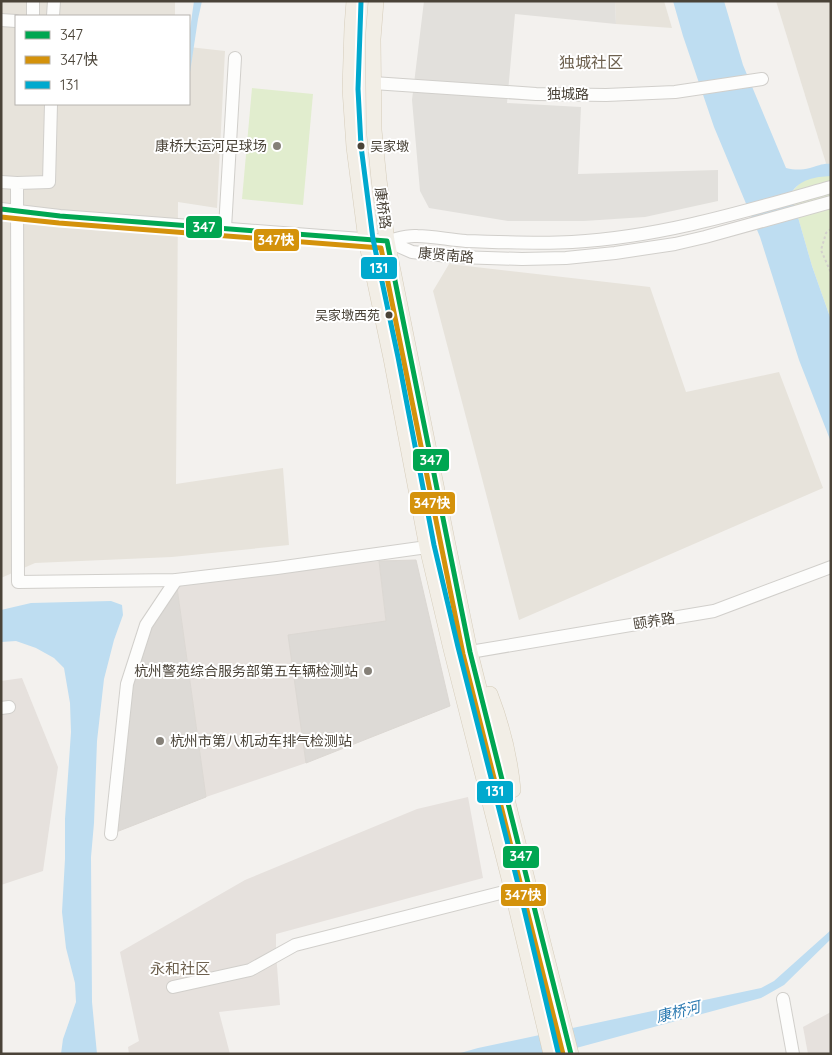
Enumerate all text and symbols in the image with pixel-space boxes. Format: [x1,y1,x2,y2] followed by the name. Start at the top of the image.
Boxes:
[15,15,190,105] legend
[60,25,83,44] text: 347
[60,50,98,69] text: 347快
[559,52,623,72] district label: 独城社区
[60,75,79,94] text: 131
[547,85,589,103] street label: 独城路
[155,137,267,155] place label: 康桥大运河足球场
[370,138,409,154] place label: 吴家墩
[271,140,283,152] marker: 康桥大运河足球场
[356,141,366,151] marker: 吴家墩
[371,186,395,230] street label: 康桥路
[185,215,223,239] line badge: 347
[192,218,216,236] text: 347
[253,228,300,252] line badge: 347快
[257,231,295,249] text: 347快
[417,244,475,266] street label: 康贤南路
[360,256,398,280] line badge: 131
[370,259,388,277] text: 131
[315,307,380,323] place label: 吴家墩西苑
[384,310,394,320] marker: 吴家墩西苑
[412,448,450,472] line badge: 347
[419,451,443,469] text: 347
[409,491,456,515] line badge: 347快
[413,494,451,512] text: 347快
[632,609,676,633] street label: 颐养路
[134,662,358,680] place label: 杭州警苑综合服务部第五车辆检测站
[362,665,374,677] marker: 杭州警苑综合服务部第五车辆检测站
[170,732,352,750] place label: 杭州市第八机动车排气检测站
[154,735,166,747] marker: 杭州市第八机动车排气检测站
[476,780,514,804] line badge: 131
[486,782,504,800] text: 131
[502,845,540,869] line badge: 347
[509,847,533,865] text: 347
[500,883,547,907] line badge: 347快
[504,886,542,904] text: 347快
[150,959,210,978] district label: 永和社区
[654,996,705,1026] water label: 康桥河

